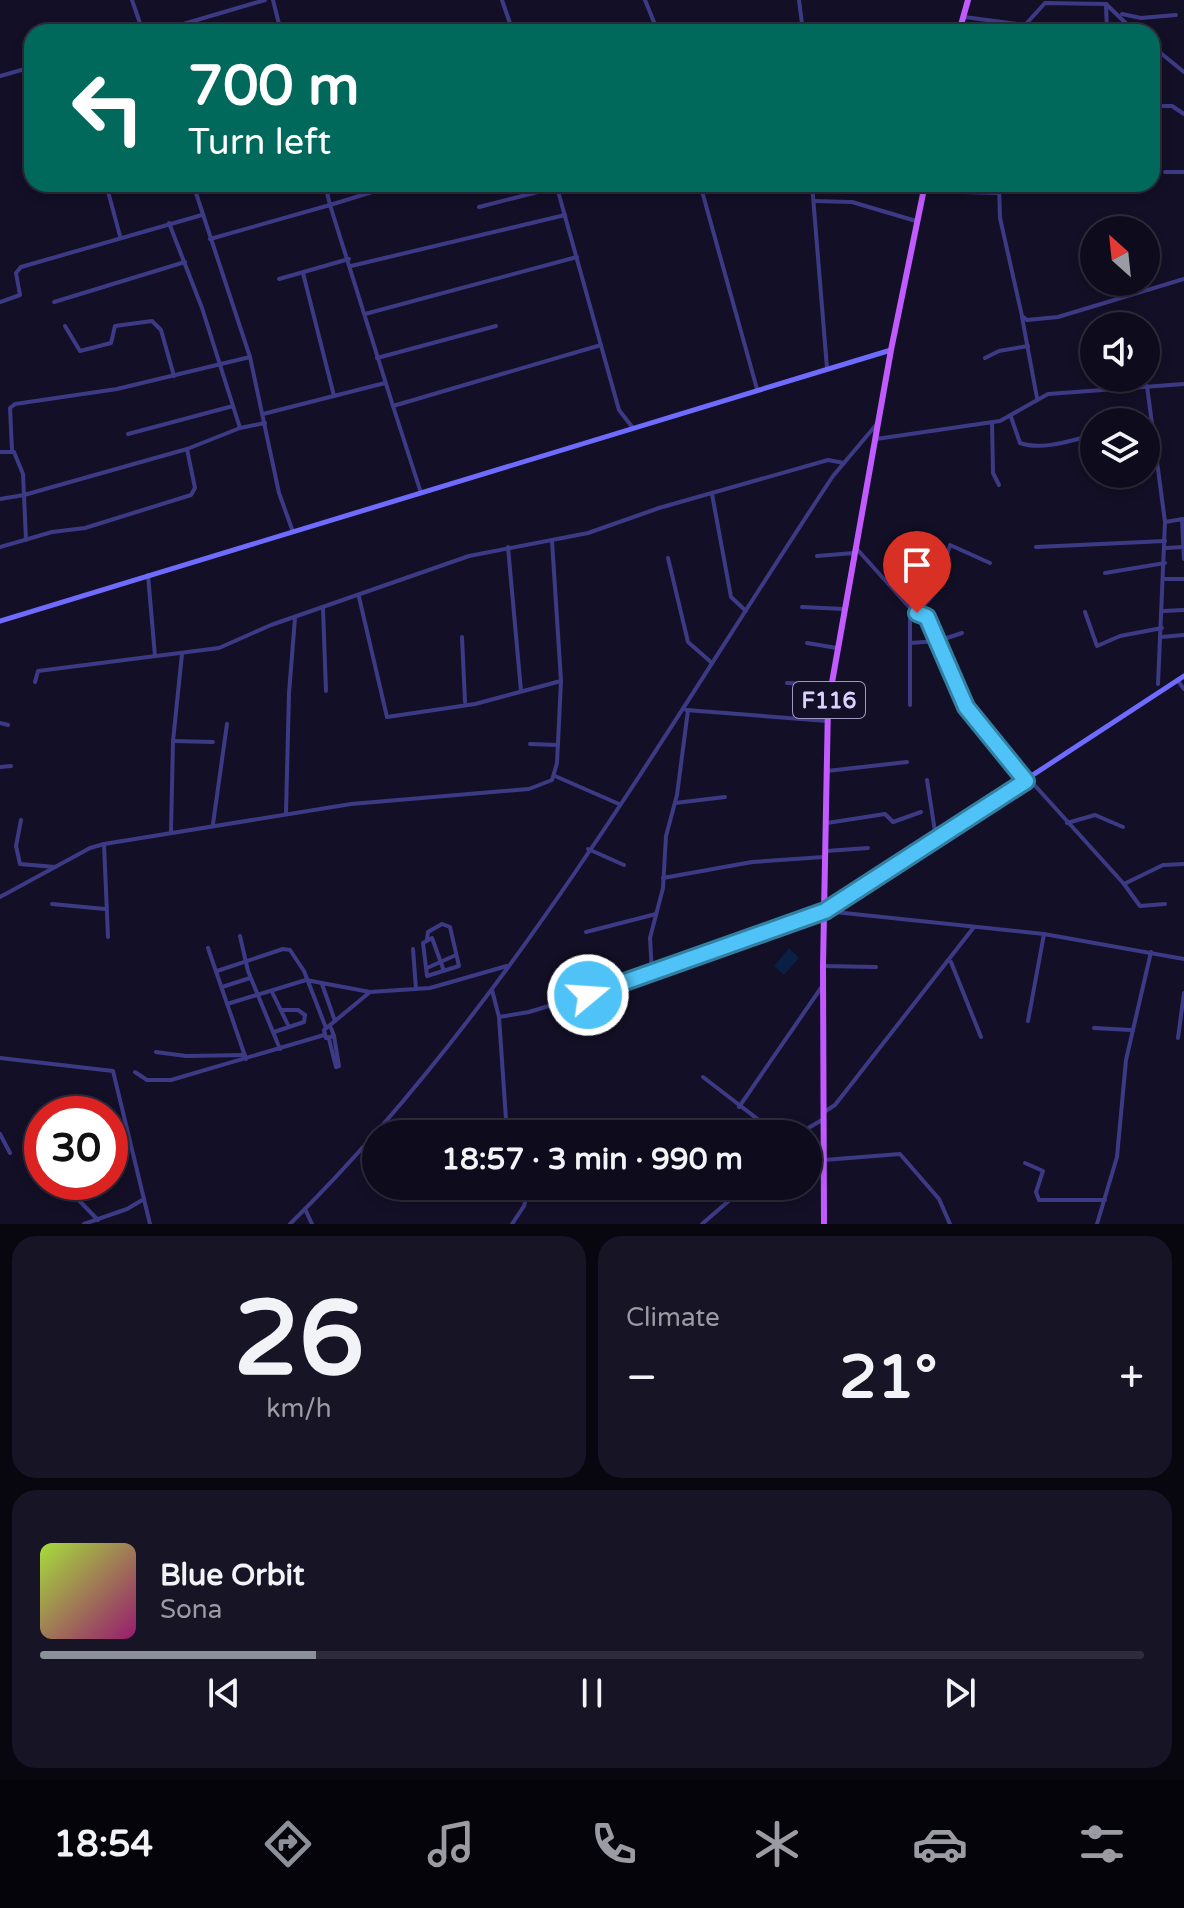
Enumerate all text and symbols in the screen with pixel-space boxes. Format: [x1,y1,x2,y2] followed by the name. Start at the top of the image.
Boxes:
[188,53,359,120] text: 700 m
[56,56,160,160] icon: left
[188,121,331,164] text: Turn left
[1080,216,1160,296] north arrow
[1080,216,1160,488] map controls
[1080,312,1160,392] button: sound
[1080,408,1160,488] button: layers
[883,531,951,613] pin
[895,543,939,587] icon: arrive
[793,682,865,718] road number: F116
[546,953,630,1037] position arrow
[24,1096,128,1200] speed limit sign: 30
[441,1141,743,1178] text: 18:57 · 3 min · 990 m
[234,1278,364,1403] text: 26
[626,1302,720,1333] text: Climate
[839,1342,937,1414] text: 21°
[626,1352,657,1405] text: −
[1119,1352,1144,1405] text: +
[266,1393,332,1424] text: km/h
[160,1557,305,1594] text: Blue Orbit
[160,1594,222,1625] text: Sona
[202,1671,246,1715] icon: previous
[570,1671,614,1715] icon: pause
[938,1671,982,1715] icon: next
[260,1816,316,1872] icon: directions
[423,1816,479,1872] icon: music
[586,1816,642,1872] icon: phone
[749,1816,805,1872] icon: climate
[912,1816,968,1872] icon: car
[1074,1816,1130,1872] icon: filters
[53,1823,153,1866] text: 18:54

